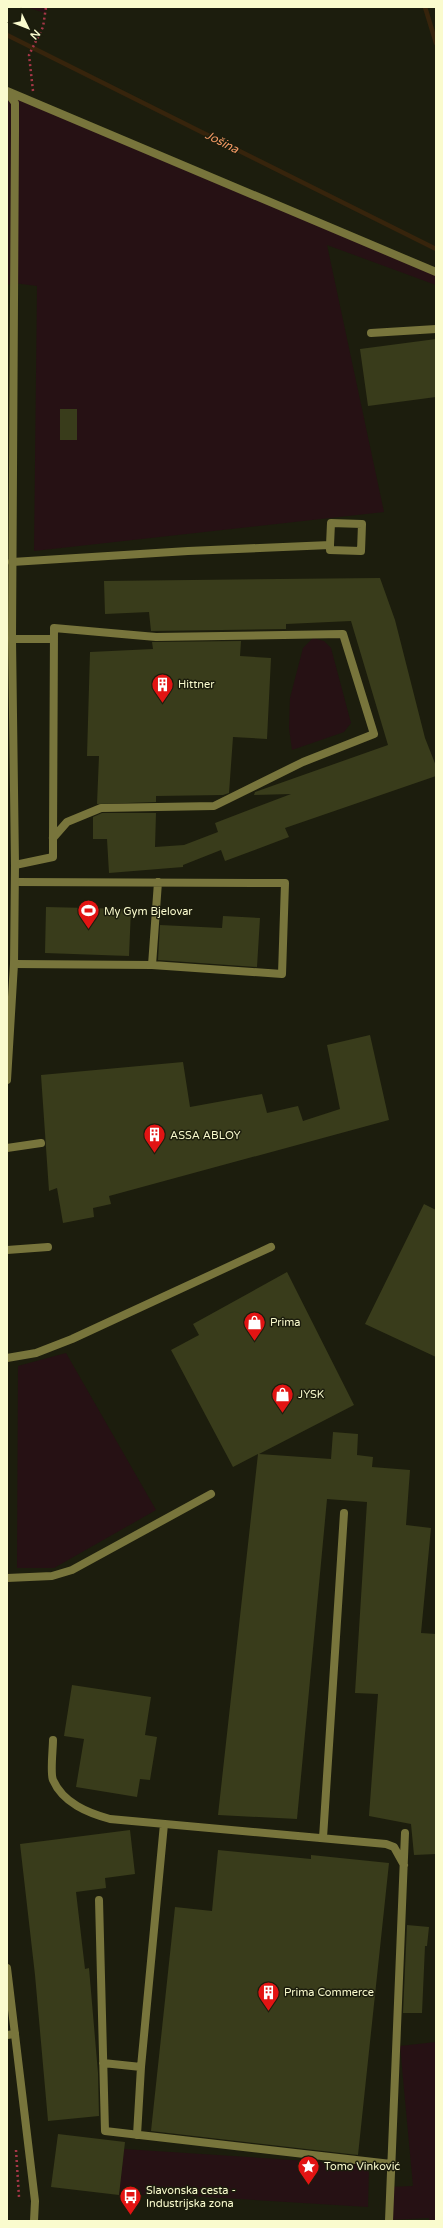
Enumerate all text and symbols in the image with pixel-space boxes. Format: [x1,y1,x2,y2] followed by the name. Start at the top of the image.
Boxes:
[8,8,48,48] north arrow
[27,27,43,42] text: N
[203,128,241,156] water label: Jošina
[149,671,175,704] building icon: Hittner
[178,678,215,691] place label: Hittner
[75,898,101,931] sports icon: My Gym Bjelovar
[104,905,193,918] place label: My Gym Bjelovar
[141,1122,167,1155] building icon: ASSA ABLOY
[170,1129,241,1142] place label: ASSA ABLOY
[241,1309,267,1342] shop icon: Prima
[270,1316,301,1329] place label: Prima
[269,1381,295,1414] shop icon: JYSK
[298,1388,325,1401] place label: JYSK
[256,1979,282,2012] building icon: Prima Commerce
[284,1986,374,1999] place label: Prima Commerce
[296,2153,322,2186] place icon: Tomo Vinković
[324,2160,400,2173] place label: Tomo Vinković
[118,2183,144,2216] bus stop icon: Slavonska cesta - Industrijska zona
[146,2184,236,2210] place label: Slavonska cesta - Industrijska zona

